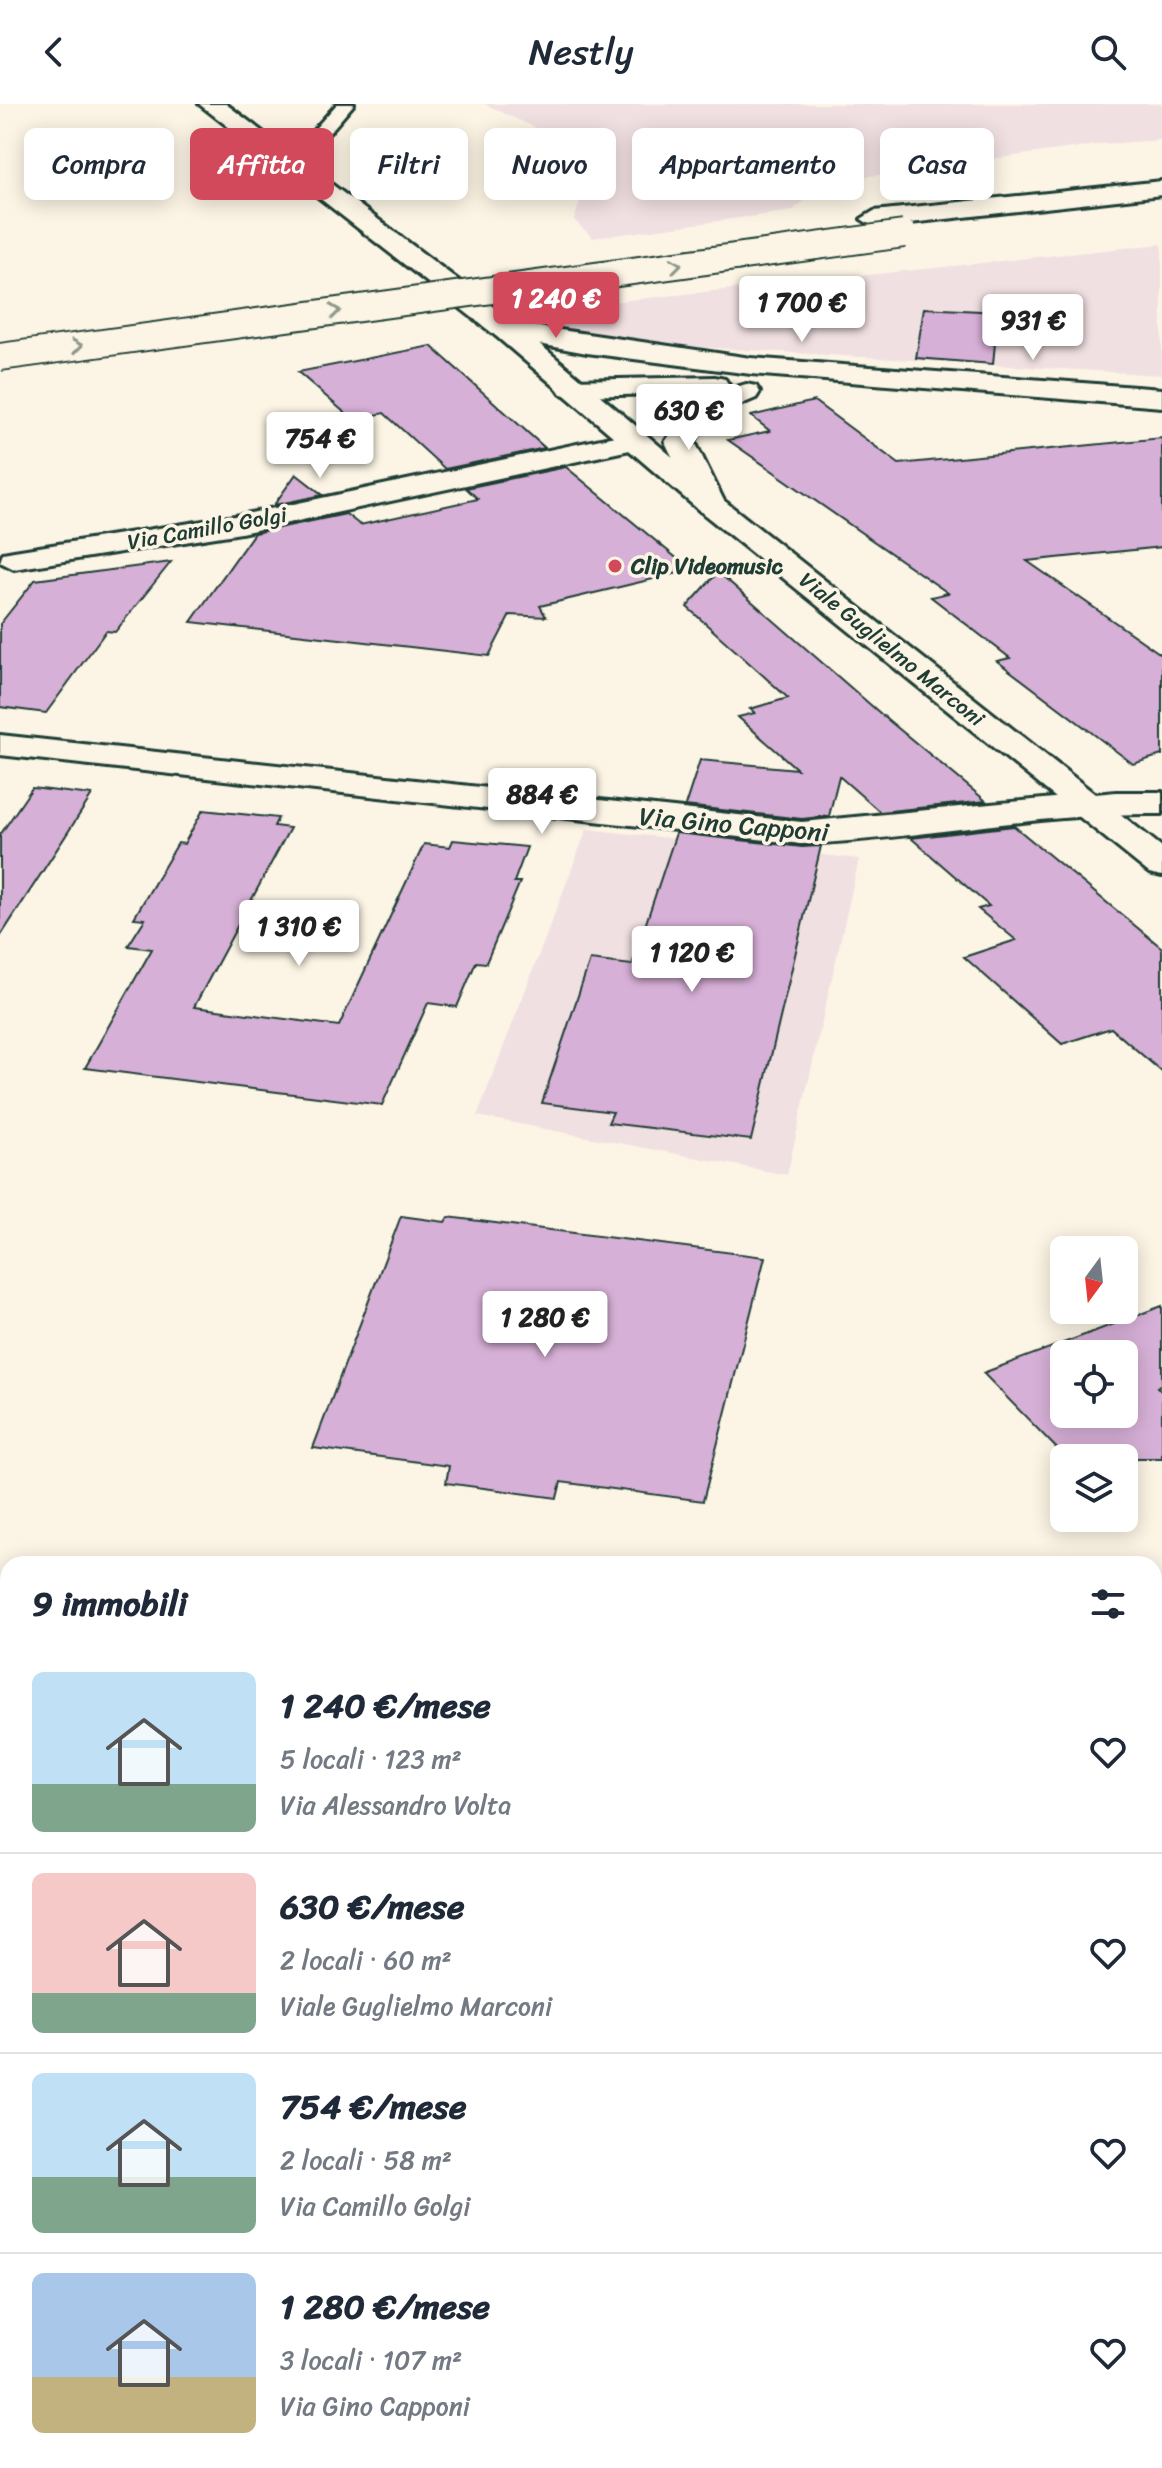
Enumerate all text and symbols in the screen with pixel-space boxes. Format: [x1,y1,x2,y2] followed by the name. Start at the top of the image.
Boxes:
[529,20,633,84] text: Nestly
[32,30,76,74] icon: back
[1086,30,1130,74] icon: search
[24,128,174,200] chip: Compra
[190,128,334,200] chip: Affitta
[350,128,468,200] chip: Filtri
[484,128,616,200] chip: Nuovo
[632,128,864,200] chip: Appartamento
[880,128,994,200] chip: Casa
[669,257,683,274] one-way arrow
[482,272,630,340] pin: 1 240 €
[511,275,601,321] text: 1 240 €
[728,276,876,344] pin: 1 700 €
[757,279,847,325] text: 1 700 €
[977,294,1089,362] pin: 931 €
[1000,297,1066,343] text: 931 €
[328,303,342,320] one-way arrow
[70,338,84,355] one-way arrow
[633,384,745,452] pin: 630 €
[654,387,724,433] text: 630 €
[264,412,376,480] pin: 754 €
[284,415,356,461] text: 754 €
[124,495,291,561] street label: Via Camillo Golgi
[630,547,784,586] place label: Clip Videomusic
[606,557,624,575] marker: Clip Videomusic
[790,561,994,737] street label: Viale Guglielmo Marconi
[486,768,598,836] pin: 884 €
[506,771,578,817] text: 884 €
[637,793,831,855] street label: Via Gino Capponi
[225,900,373,968] pin: 1 310 €
[257,903,341,949] text: 1 310 €
[618,926,766,994] pin: 1 120 €
[650,929,734,975] text: 1 120 €
[1050,1236,1138,1324] north arrow
[1050,1236,1138,1532] map controls
[471,1291,619,1359] pin: 1 280 €
[500,1294,590,1340] text: 1 280 €
[1050,1340,1138,1428] button: locate
[1050,1444,1138,1532] button: layers
[32,1574,187,1634] text: 9 immobili
[1086,1582,1130,1626] icon: filters
[280,1676,491,1736] text: 1 240 €/mese
[96,1704,192,1800] icon: home
[1086,1730,1130,1774] icon: heart
[280,1736,462,1782] text: 5 locali · 123 m²
[280,1782,511,1828] text: Via Alessandro Volta
[280,1877,464,1937] text: 630 €/mese
[96,1905,192,2001] icon: home
[1086,1931,1130,1975] icon: heart
[280,1937,452,1983] text: 2 locali · 60 m²
[280,1983,552,2029] text: Viale Guglielmo Marconi
[280,2077,466,2137] text: 754 €/mese
[96,2105,192,2201] icon: home
[1086,2131,1130,2175] icon: heart
[280,2137,452,2183] text: 2 locali · 58 m²
[280,2183,470,2229] text: Via Camillo Golgi
[280,2277,490,2337] text: 1 280 €/mese
[96,2305,192,2401] icon: home
[1086,2331,1130,2375] icon: heart
[280,2337,462,2383] text: 3 locali · 107 m²
[280,2383,470,2429] text: Via Gino Capponi

